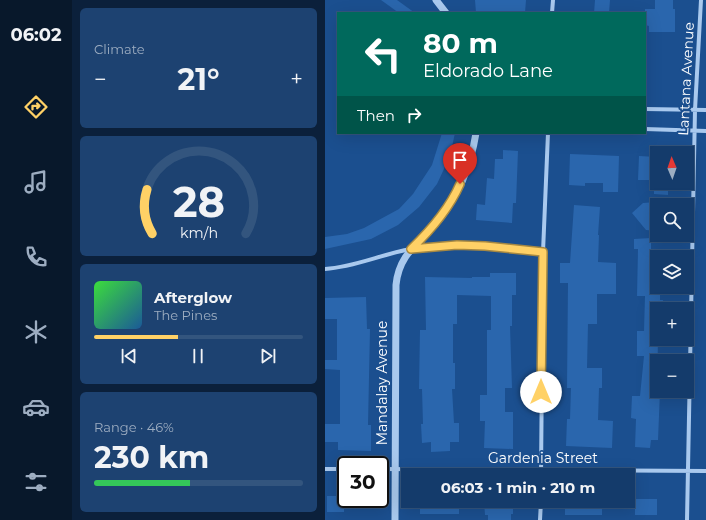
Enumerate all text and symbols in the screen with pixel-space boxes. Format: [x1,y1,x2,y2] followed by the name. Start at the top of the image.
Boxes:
[674,22,698,136] street label: Lantana Avenue
[10,24,62,46] text: 06:02
[423,26,498,60] text: 80 m
[357,28,409,80] icon: left
[94,41,145,57] text: Climate
[423,60,553,82] text: Eldorado Lane
[178,61,220,98] text: 21°
[94,66,107,93] text: −
[290,66,303,93] text: +
[22,93,50,121] icon: directions
[403,104,425,126] icon: right
[357,106,395,125] text: Then
[443,143,477,184] pin
[650,146,694,190] north arrow
[650,146,694,398] map controls
[449,149,471,171] icon: arrive
[22,168,50,196] icon: music
[173,177,225,227] text: 28
[650,198,694,242] button: search
[179,224,218,242] text: km/h
[22,243,50,271] icon: phone
[650,250,694,294] button: layers
[154,288,232,307] text: Afterglow
[650,302,694,346] button: +
[154,307,217,323] text: The Pines
[22,318,50,346] icon: climate
[373,321,391,445] street label: Mandalay Avenue
[118,345,140,367] icon: previous
[187,345,209,367] icon: pause
[257,345,279,367] icon: next
[650,354,694,398] button: −
[520,371,562,413] position arrow
[22,393,50,421] icon: car
[94,419,174,435] text: Range · 46%
[94,439,209,476] text: 230 km
[488,449,598,467] street label: Gardenia Street
[337,456,389,508] speed limit sign: 30
[22,468,50,496] icon: filters
[441,478,595,497] text: 06:03 · 1 min · 210 m

